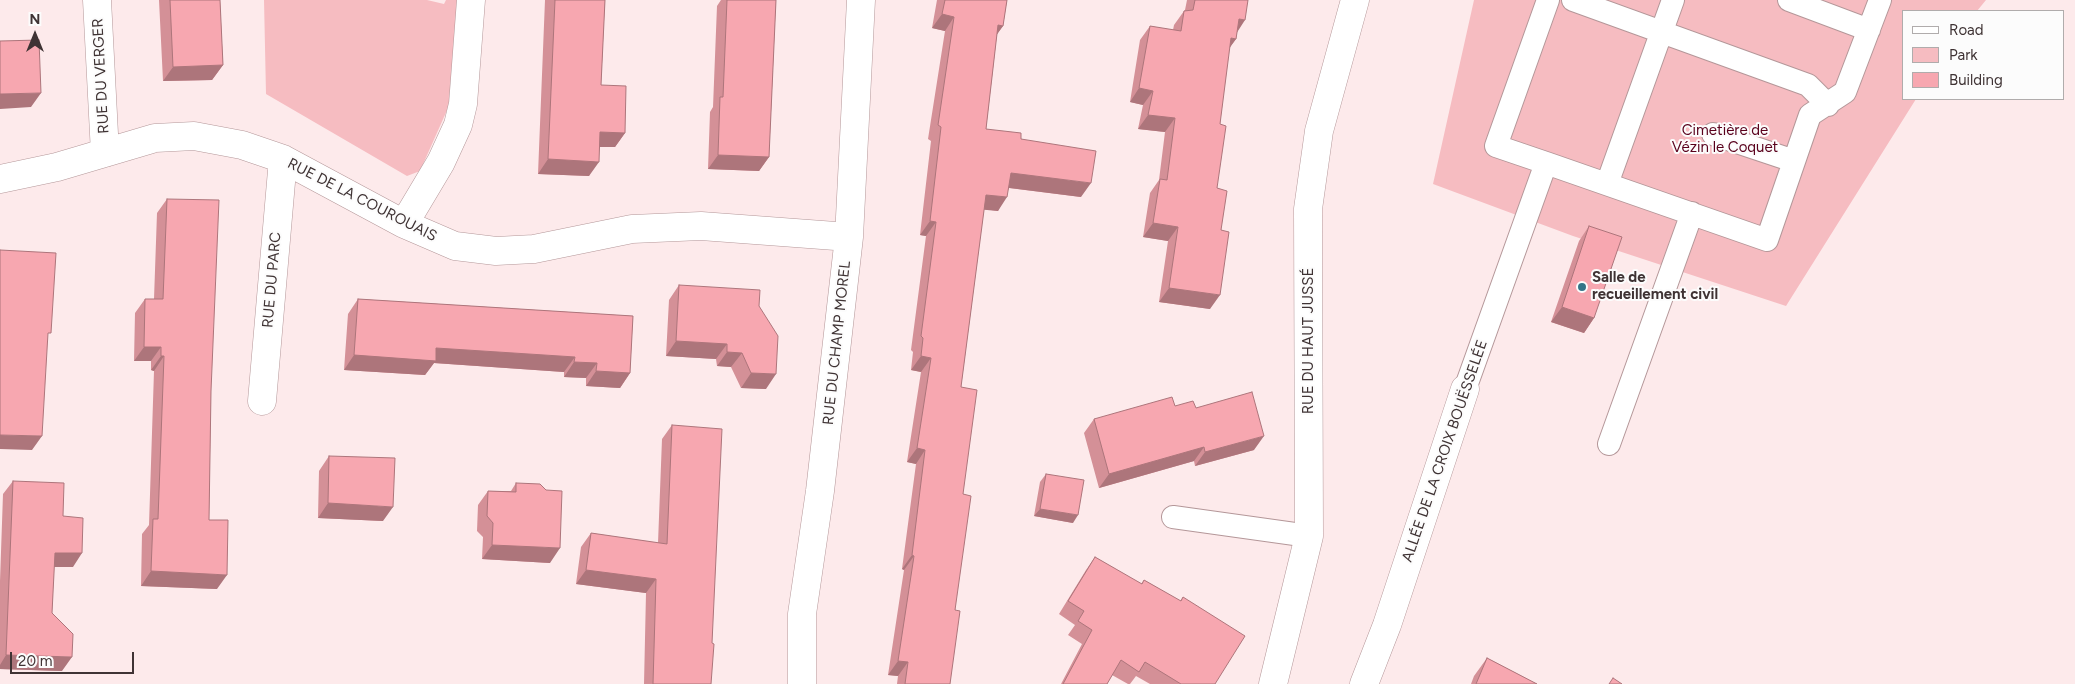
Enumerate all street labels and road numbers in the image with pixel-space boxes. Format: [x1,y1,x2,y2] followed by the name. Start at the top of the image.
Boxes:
[89,18,113,134] street label: RUE DU VERGER
[284,154,440,246] street label: RUE DE LA COUROUAIS
[259,231,285,329] street label: RUE DU PARC
[819,260,855,426] street label: RUE DU CHAMP MOREL
[1300,268,1318,414] street label: RUE DU HAUT JUSSÉ
[1398,338,1492,564] street label: ALLÉE DE LA CROIX BOUËSSELÉE

